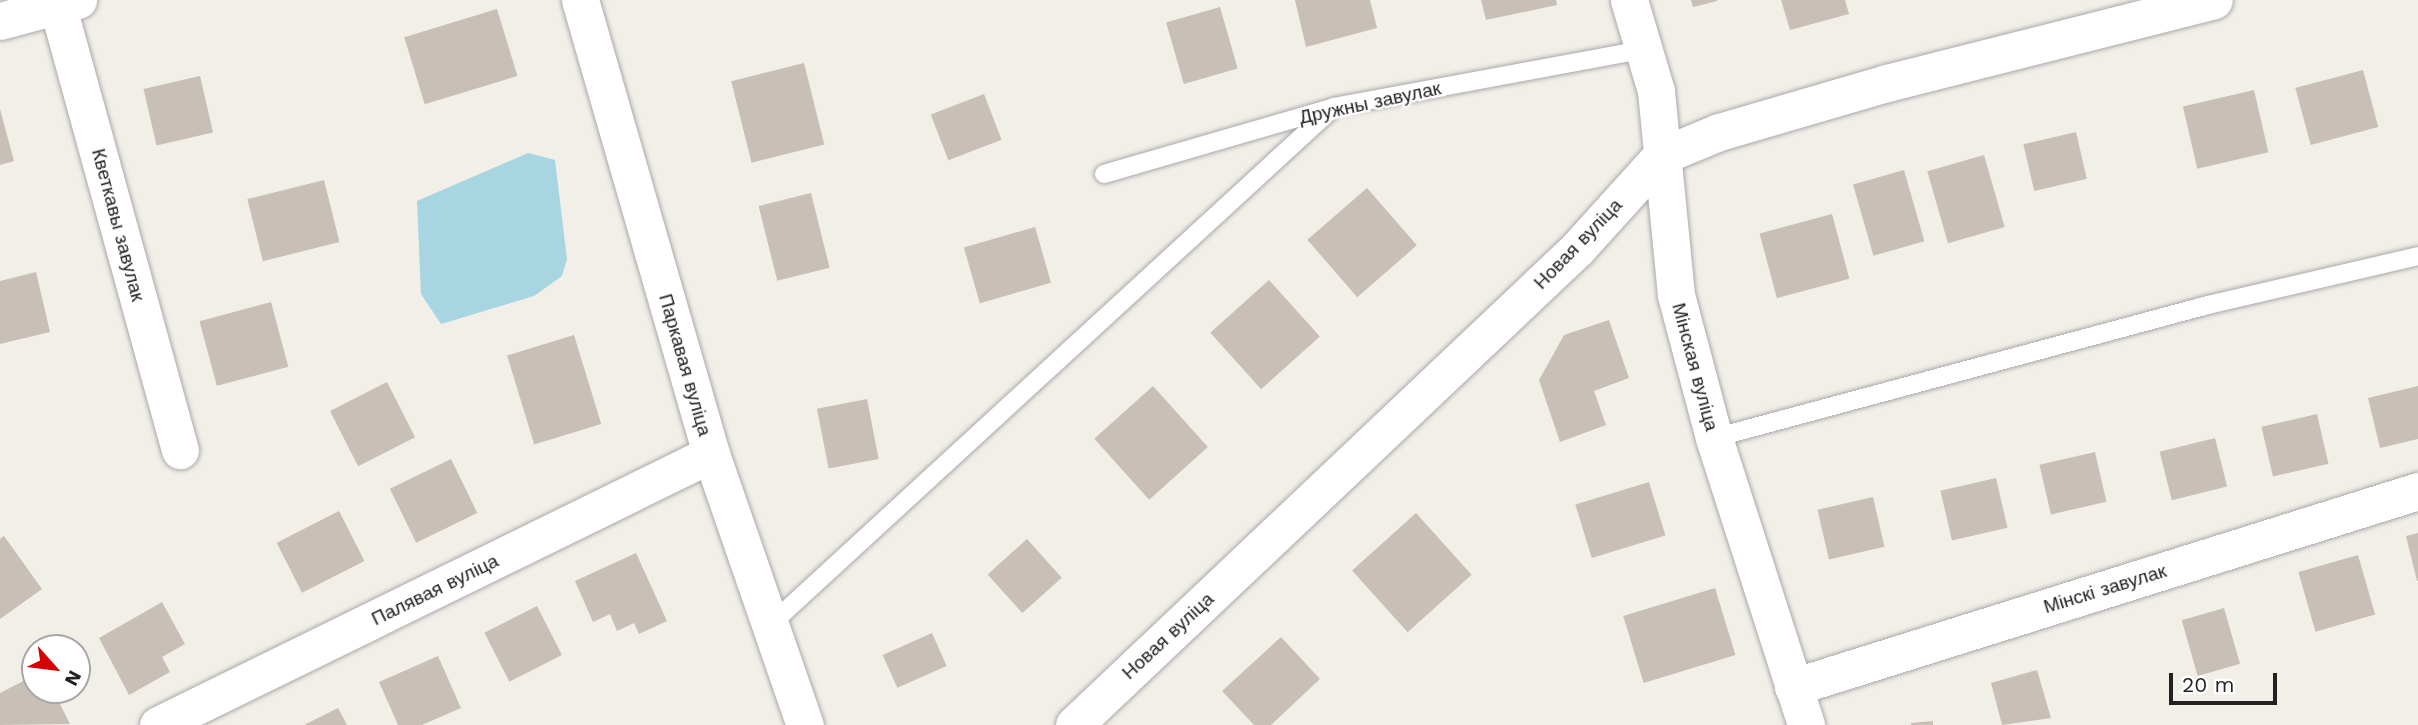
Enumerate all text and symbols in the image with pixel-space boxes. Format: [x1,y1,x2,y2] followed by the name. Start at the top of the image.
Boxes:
[1297,77,1443,129] street label: Дружны завулак
[87,146,149,304] street label: Кветкавы завулак
[1529,194,1627,294] street label: Новая вуліца
[654,291,716,439] street label: Паркавая вуліца
[1667,300,1723,434] street label: Мінская вуліца
[368,549,502,631] street label: Палявая вуліца
[2041,560,2169,618] street label: Мінскі завулак
[1117,588,1219,684] street label: Новая вуліца
[21,634,91,704] north arrow
[2173,658,2282,702] scale bar
[60,667,87,690] text: N
[2182,672,2234,697] text: 20 m

